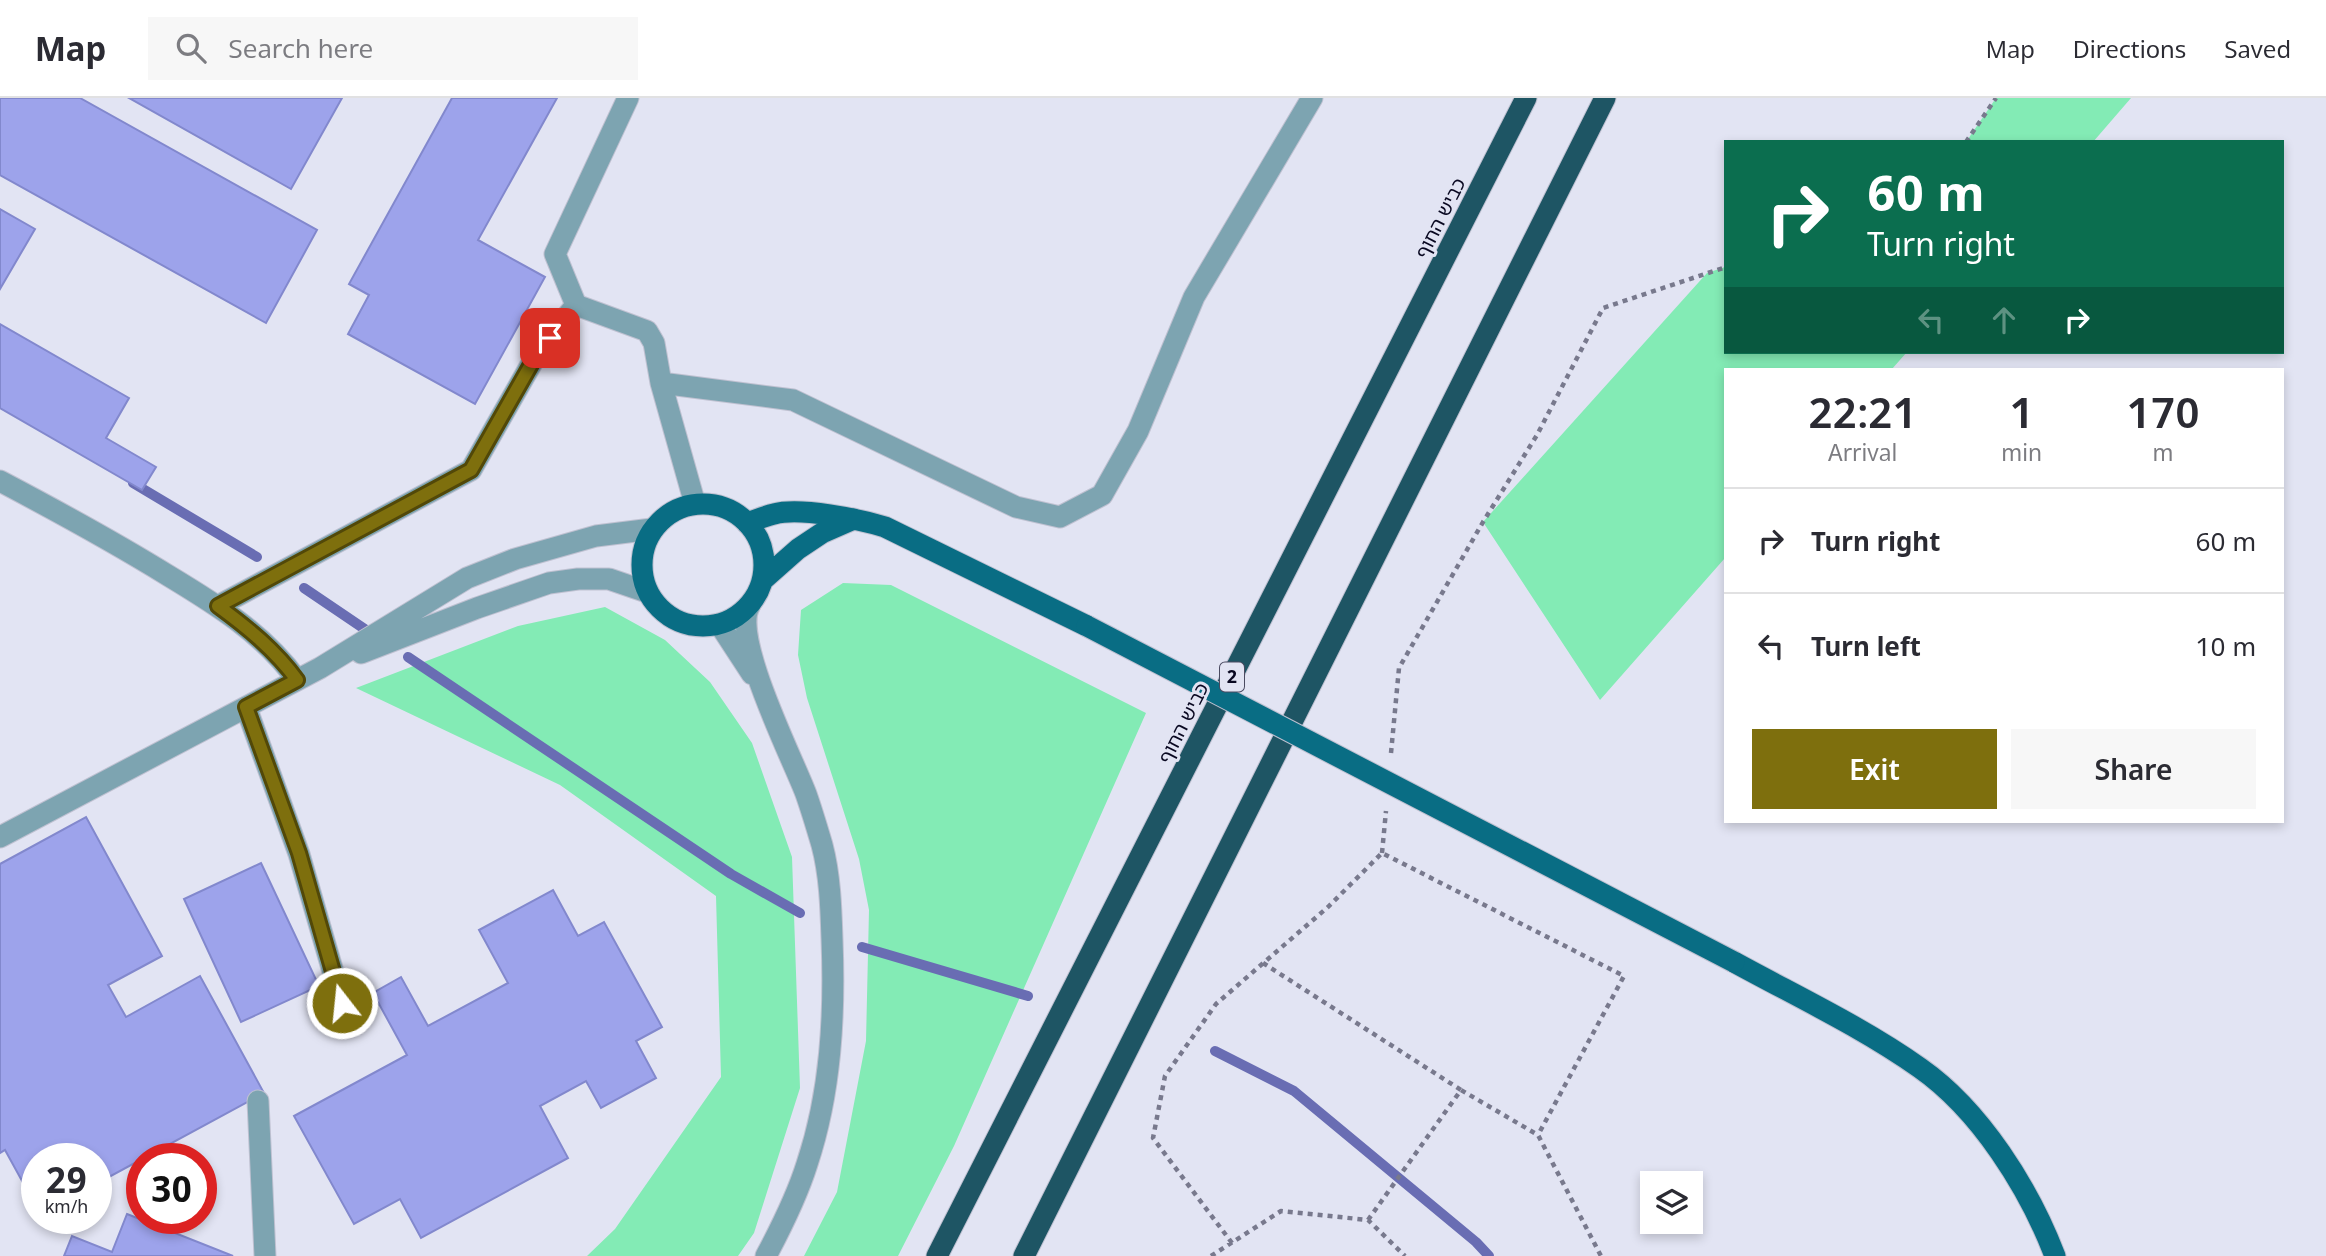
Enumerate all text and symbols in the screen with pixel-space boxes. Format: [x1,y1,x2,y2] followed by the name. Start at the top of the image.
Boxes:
[148,17,638,80] search box
[35,26,106,71] text: Map
[172,29,210,67] icon: search
[228,30,373,66] text: Search here
[1986,32,2035,65] text: Map
[2073,32,2186,65] text: Directions
[2224,32,2291,65] text: Saved
[1867,159,1984,225] text: 60 m
[1752,168,1843,259] icon: right
[1409,173,1471,263] street label: כביש החוף
[1867,222,2015,265] text: Turn right
[1912,301,1950,339] icon: left
[1985,301,2023,339] icon: ahead
[2058,301,2096,339] icon: right
[520,308,580,368] pin
[531,319,569,357] icon: arrive
[1808,383,1917,440] text: 22:21
[2009,383,2034,440] text: 1
[2126,383,2200,440] text: 170
[1828,436,1897,468] text: Arrival
[2001,436,2042,468] text: min
[2153,436,2173,468] text: m
[1752,522,1790,560] icon: right
[1811,523,1940,559] text: Turn right
[2195,523,2256,559] text: 60 m
[1752,627,1790,665] icon: left
[1811,628,1921,664] text: Turn left
[2195,628,2256,664] text: 10 m
[1220,662,1244,692] road number: 2
[1152,678,1214,768] street label: כביש החוף
[1752,729,1997,809] button: Exit
[2011,729,2256,809] button: Share
[305,966,379,1040] position arrow
[126,1143,217,1234] speed limit sign: 30
[46,1156,87,1203] text: 29
[1640,1171,1703,1234] map controls
[1640,1171,1703,1234] button: layers
[45,1194,88,1218] text: km/h

